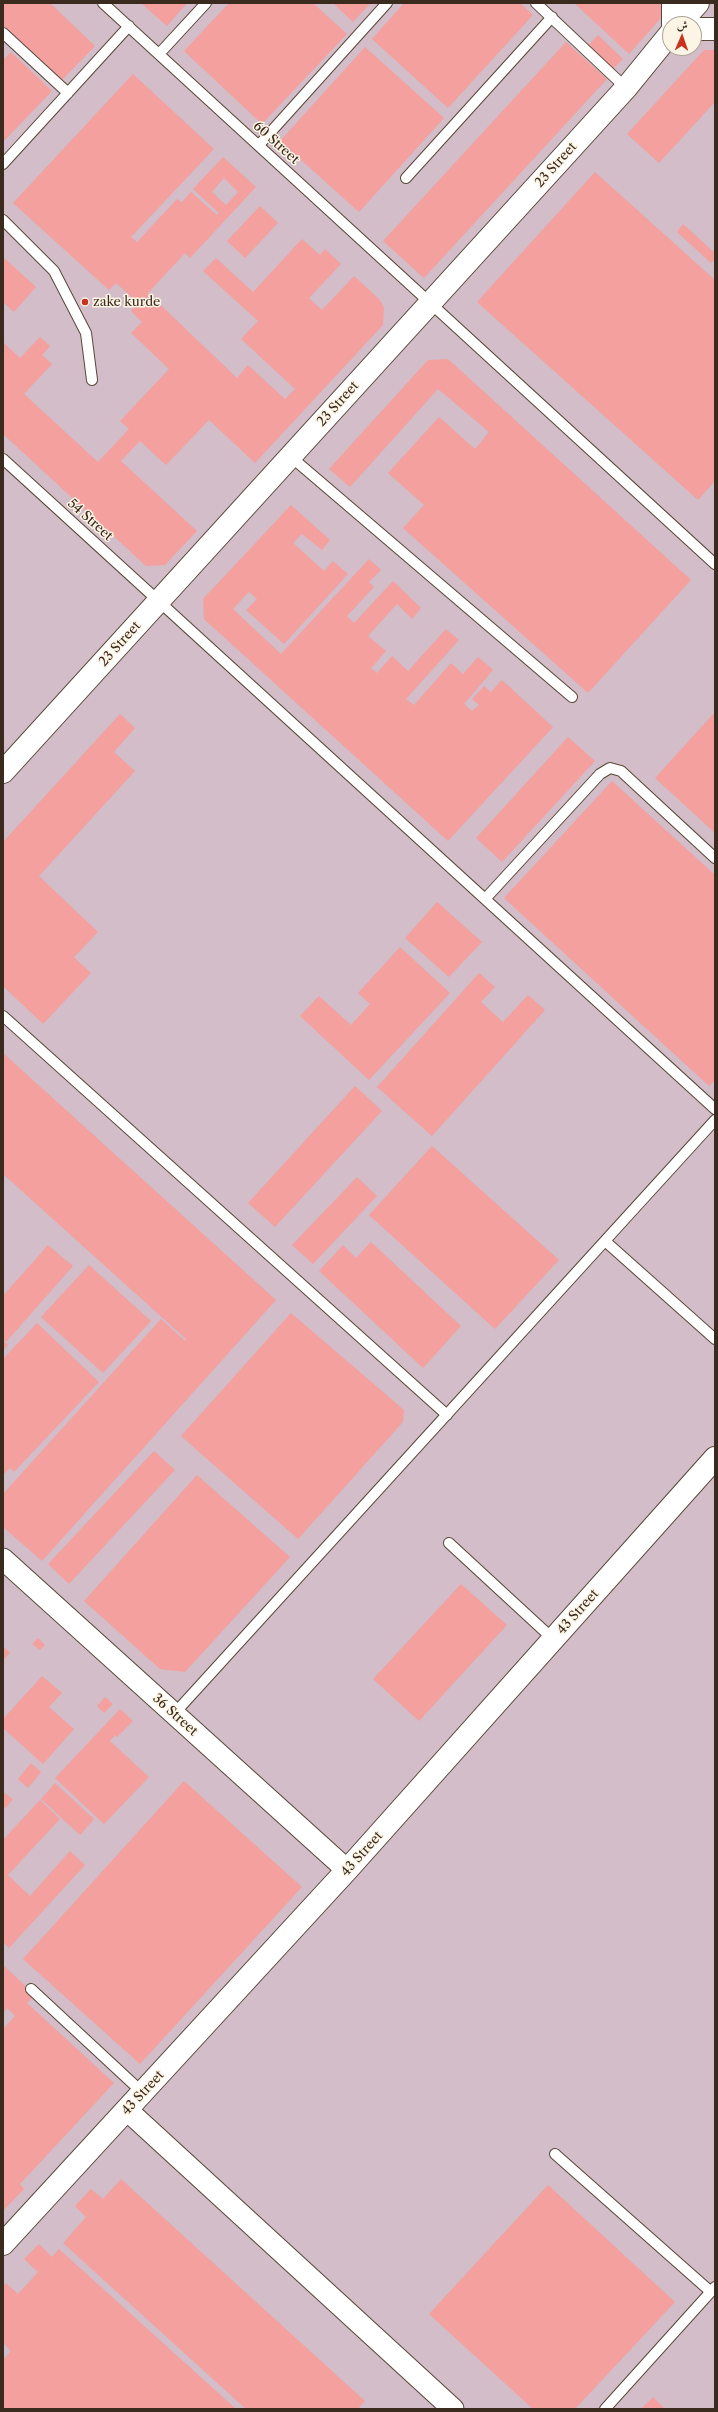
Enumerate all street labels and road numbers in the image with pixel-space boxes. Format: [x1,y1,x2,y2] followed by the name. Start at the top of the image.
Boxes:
[250,118,302,168] street label: 60 Street
[532,139,580,191] street label: 23 Street
[314,378,362,430] street label: 23 Street
[64,496,116,544] street label: 54 Street
[96,618,144,670] street label: 23 Street
[554,1586,602,1638] street label: 43 Street
[149,1691,201,1739] street label: 36 Street
[338,1828,386,1880] street label: 43 Street
[119,2068,167,2118] street label: 43 Street

